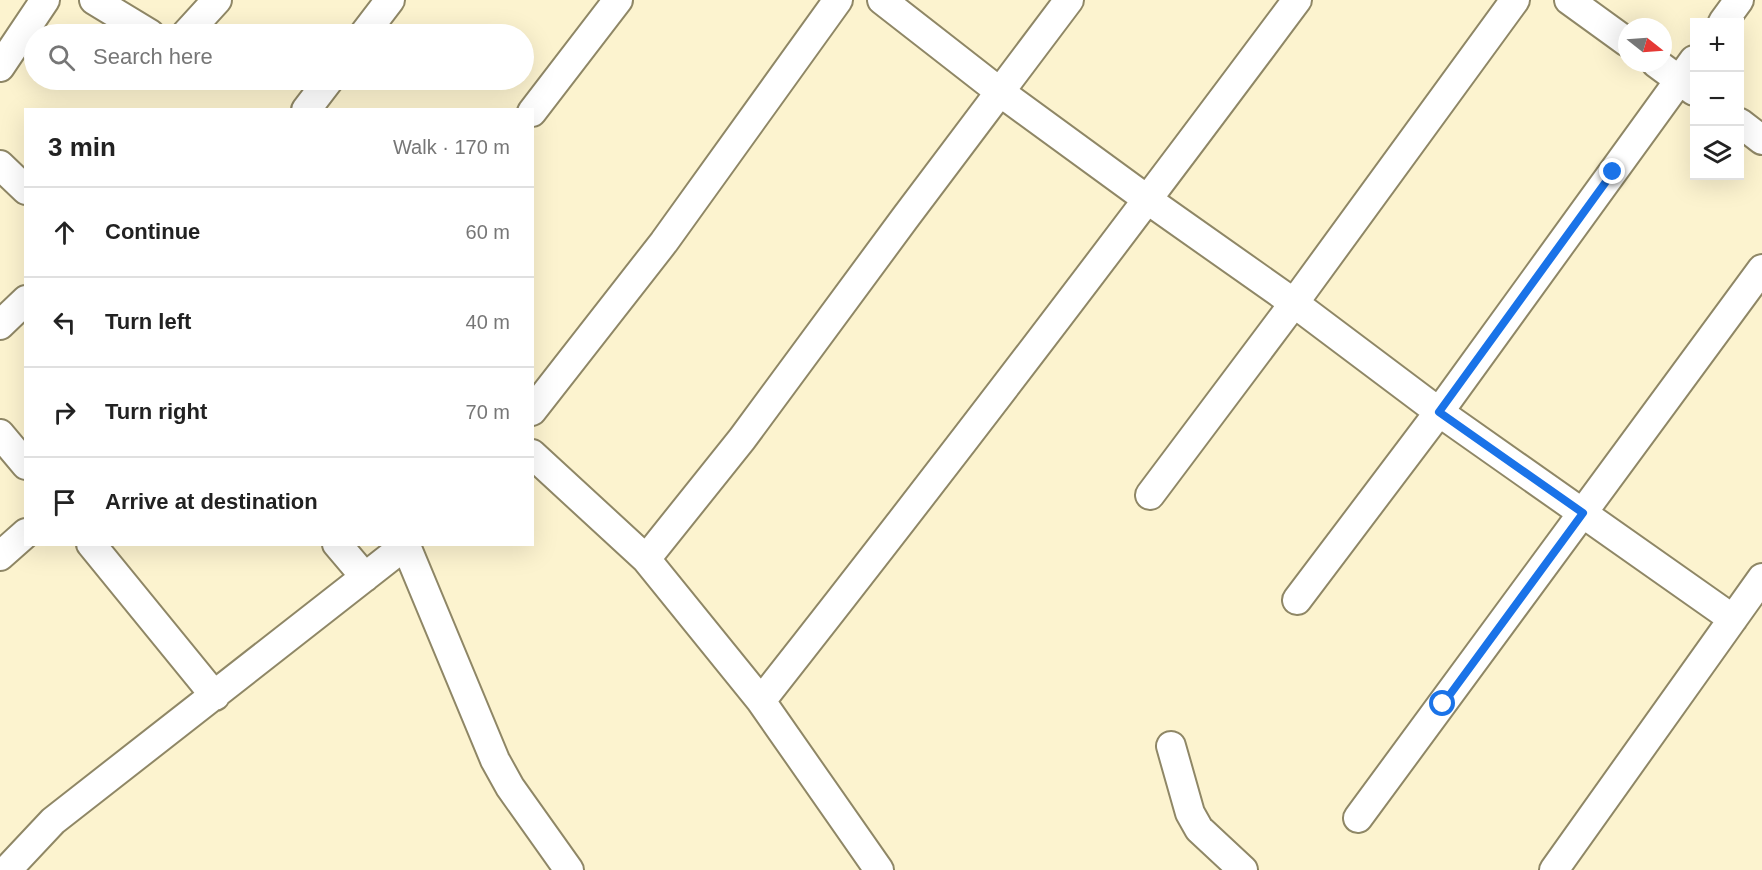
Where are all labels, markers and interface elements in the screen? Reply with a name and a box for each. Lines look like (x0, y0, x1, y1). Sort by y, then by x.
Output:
north arrow (1618, 18, 1672, 72)
map controls (1690, 18, 1744, 180)
button: + (1690, 18, 1744, 72)
search box (24, 24, 534, 90)
icon: search (45, 41, 78, 74)
text: Search here (93, 44, 213, 69)
button: − (1690, 72, 1744, 126)
button: layers (1690, 126, 1744, 180)
text: 3 min (48, 132, 116, 162)
text: Walk · 170 m (393, 136, 510, 158)
route end (1599, 158, 1625, 184)
icon: ahead (48, 216, 81, 249)
text: Continue (105, 219, 200, 244)
text: 60 m (466, 221, 510, 243)
icon: left (48, 306, 81, 339)
text: Turn left (105, 309, 191, 334)
text: 40 m (466, 311, 510, 333)
icon: right (48, 396, 81, 429)
text: Turn right (105, 399, 207, 424)
text: 70 m (466, 401, 510, 423)
icon: arrive (48, 486, 81, 519)
text: Arrive at destination (105, 489, 318, 514)
route start (1429, 690, 1455, 716)

